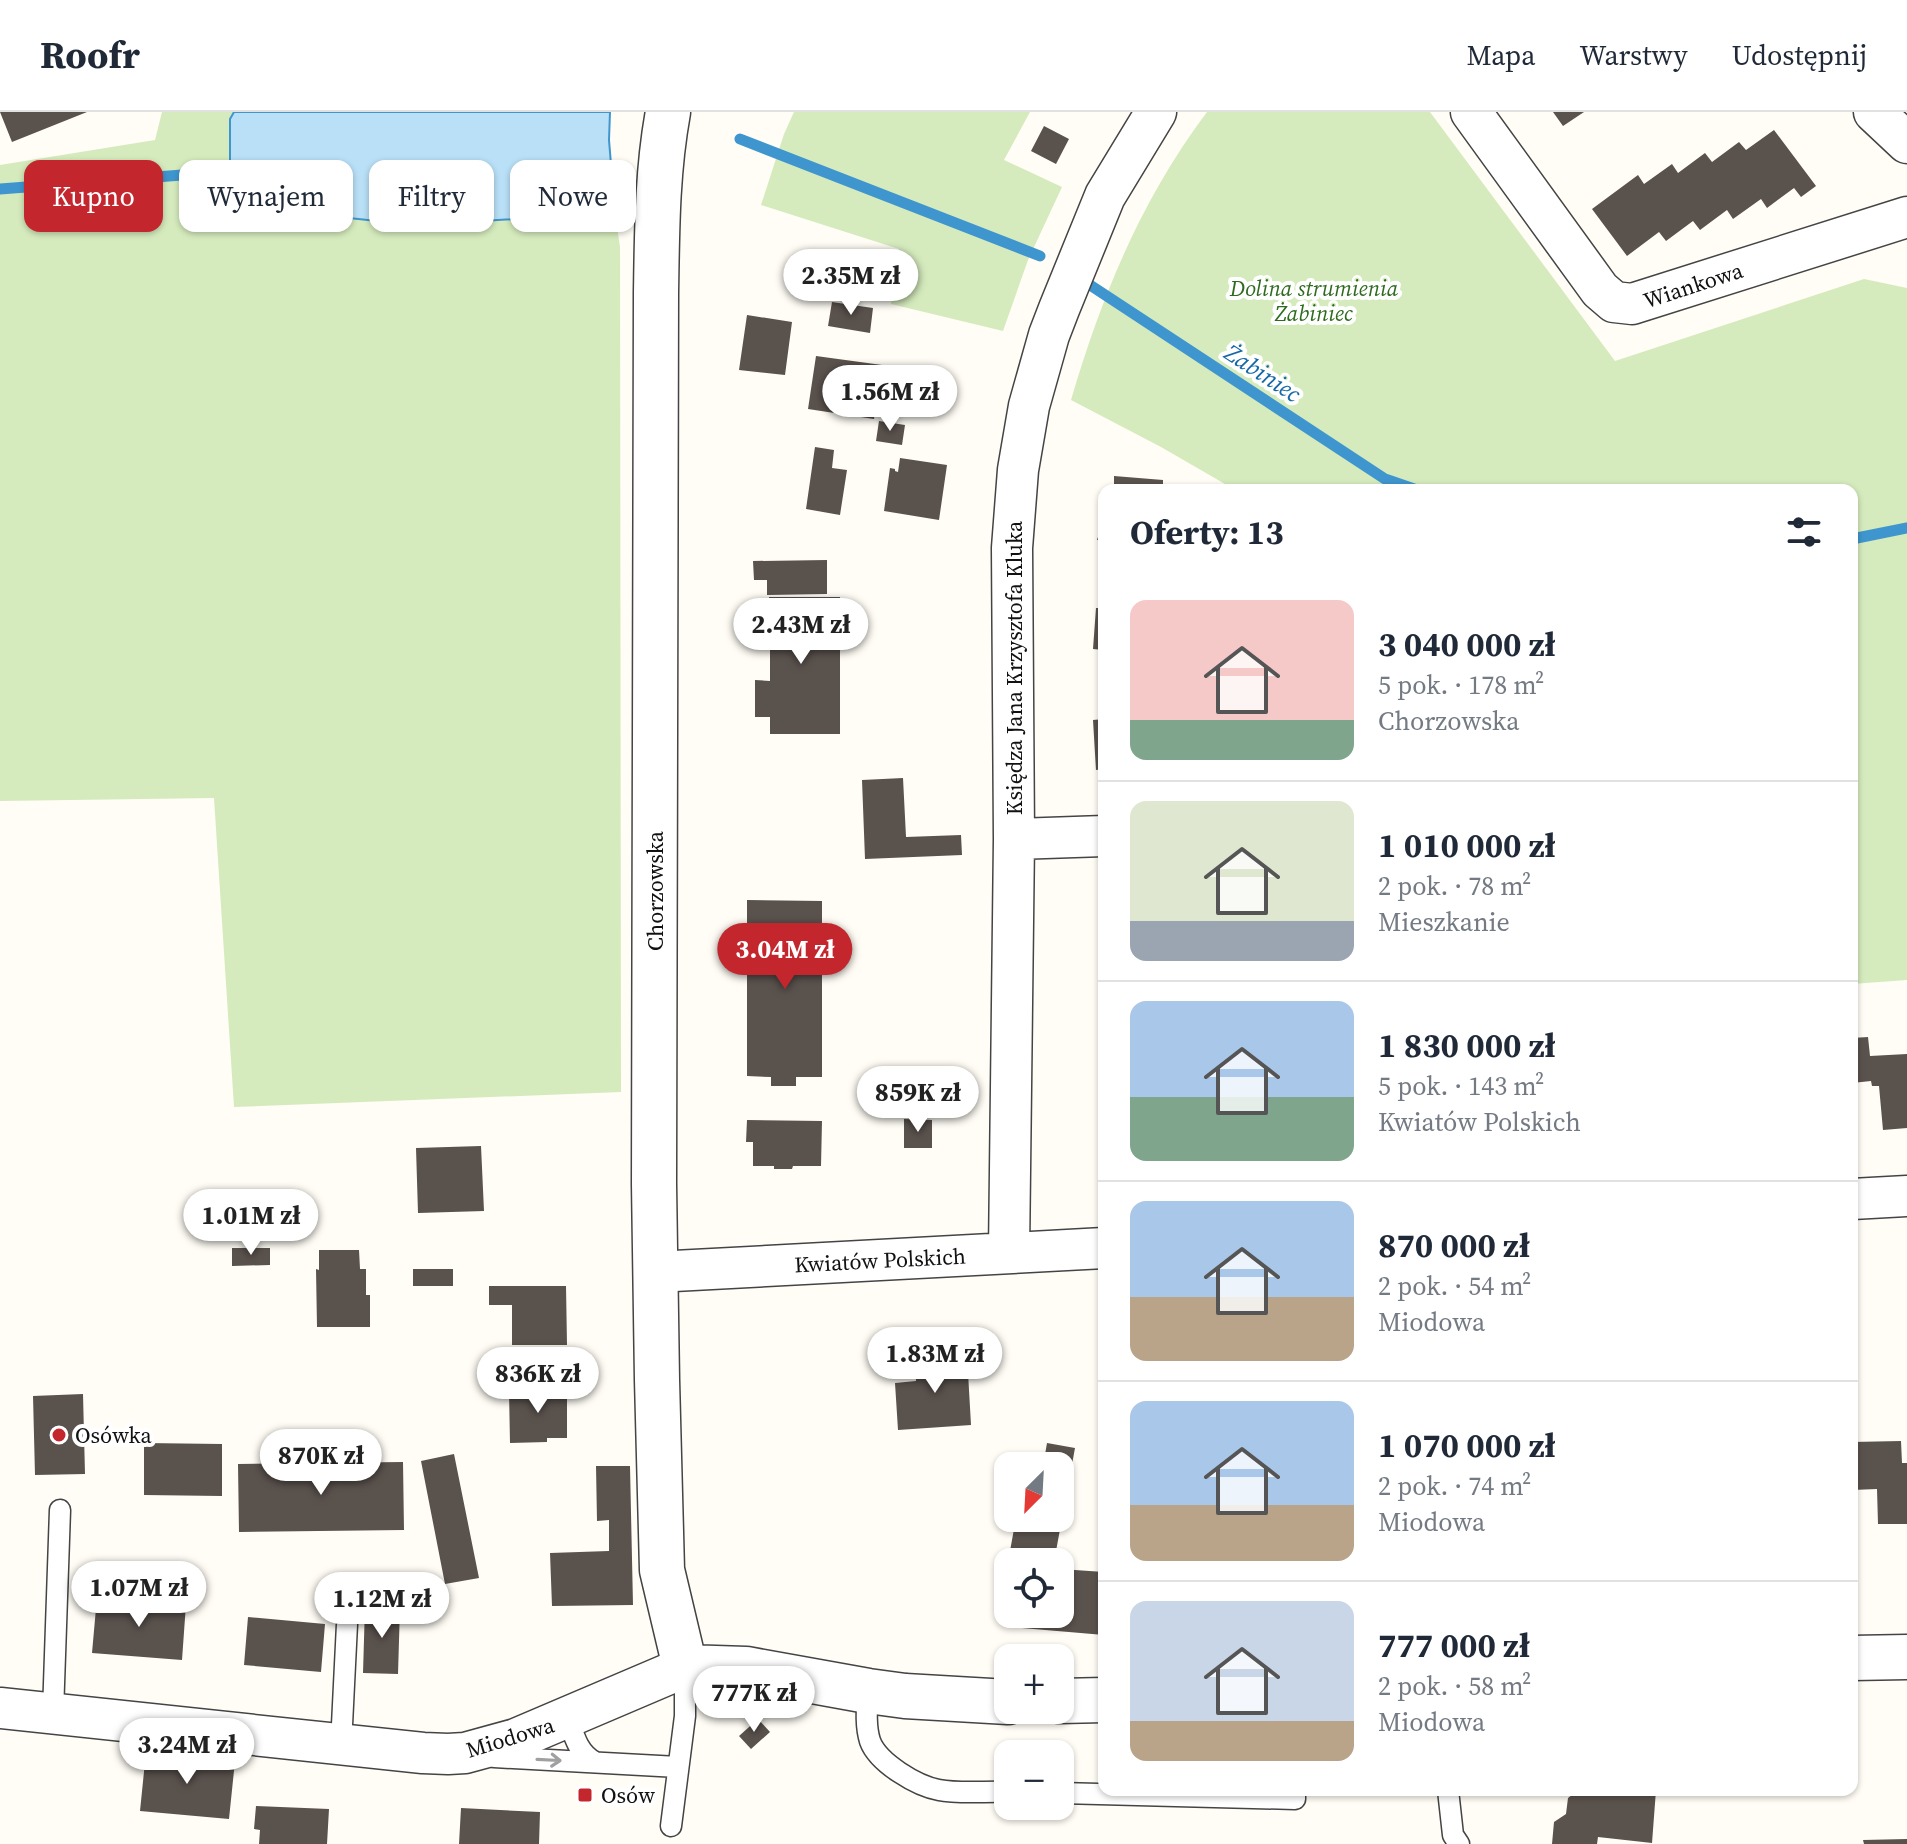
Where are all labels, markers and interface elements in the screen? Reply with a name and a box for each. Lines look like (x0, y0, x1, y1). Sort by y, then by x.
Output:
text: Roofr (40, 29, 140, 81)
text: Mapa (1466, 36, 1535, 74)
text: Warstwy (1579, 36, 1688, 74)
text: Udostępnij (1732, 36, 1867, 74)
chip: Kupno (24, 160, 163, 232)
chip: Wynajem (179, 160, 353, 232)
chip: Filtry (369, 160, 494, 232)
chip: Nowe (510, 160, 636, 232)
pin: 2.35M zł (768, 249, 934, 317)
street label: Wiankowa (1639, 255, 1747, 315)
text: 2.35M zł (801, 257, 901, 293)
park label: Dolina strumienia Żabiniec (1229, 273, 1399, 328)
water label: Żabiniec (1218, 335, 1308, 410)
pin: 1.56M zł (807, 365, 973, 433)
text: 1.56M zł (840, 373, 940, 409)
text: Oferty: 13 (1130, 509, 1284, 555)
icon: filters (1782, 510, 1826, 554)
street label: Księdza Jana Krzysztofa Kluka (999, 520, 1029, 815)
pin: 2.43M zł (718, 598, 884, 666)
text: 2.43M zł (751, 606, 851, 642)
text: 3 040 000 zł (1378, 621, 1556, 667)
icon: home (1194, 632, 1290, 728)
text: 5 pok. · 178 m² (1378, 667, 1544, 703)
text: Chorzowska (1378, 703, 1520, 739)
text: 1 010 000 zł (1378, 822, 1556, 868)
street label: Chorzowska (640, 830, 670, 951)
icon: home (1194, 833, 1290, 929)
text: 2 pok. · 78 m² (1378, 868, 1531, 904)
text: Mieszkanie (1378, 904, 1510, 940)
pin: 3.04M zł (702, 923, 868, 991)
text: 3.04M zł (735, 931, 835, 967)
text: 1 830 000 zł (1378, 1022, 1556, 1068)
icon: home (1194, 1033, 1290, 1129)
pin: 859K zł (844, 1066, 992, 1134)
text: 5 pok. · 143 m² (1378, 1068, 1544, 1104)
text: 859K zł (875, 1074, 961, 1110)
text: Kwiatów Polskich (1378, 1104, 1581, 1140)
pin: 1.01M zł (168, 1189, 334, 1257)
text: 1.01M zł (201, 1197, 301, 1233)
text: 870 000 zł (1378, 1222, 1530, 1268)
icon: home (1194, 1233, 1290, 1329)
street label: Kwiatów Polskich (794, 1241, 966, 1279)
text: 2 pok. · 54 m² (1378, 1268, 1531, 1304)
text: Miodowa (1378, 1304, 1485, 1340)
pin: 1.83M zł (852, 1327, 1018, 1395)
text: 1.83M zł (885, 1335, 985, 1371)
pin: 836K zł (464, 1347, 612, 1415)
text: 836K zł (495, 1355, 581, 1391)
place label: Osówka (75, 1420, 153, 1450)
text: 1 070 000 zł (1378, 1422, 1556, 1468)
marker: Osówka (50, 1426, 68, 1444)
pin: 870K zł (247, 1429, 395, 1497)
icon: home (1194, 1433, 1290, 1529)
text: 870K zł (278, 1437, 364, 1473)
north arrow (994, 1452, 1074, 1532)
map controls (994, 1452, 1074, 1820)
text: 2 pok. · 74 m² (1378, 1468, 1531, 1504)
text: Miodowa (1378, 1504, 1485, 1540)
button: locate (994, 1548, 1074, 1628)
pin: 1.07M zł (56, 1561, 222, 1629)
text: 1.07M zł (89, 1569, 189, 1605)
pin: 1.12M zł (299, 1572, 465, 1640)
text: 1.12M zł (332, 1580, 432, 1616)
text: 777 000 zł (1378, 1622, 1530, 1668)
icon: home (1194, 1633, 1290, 1729)
button: + (994, 1644, 1074, 1724)
pin: 777K zł (680, 1666, 828, 1734)
text: 2 pok. · 58 m² (1378, 1668, 1531, 1704)
text: 777K zł (711, 1674, 797, 1710)
text: Miodowa (1378, 1704, 1485, 1740)
street label: Miodowa (462, 1709, 559, 1765)
pin: 3.24M zł (104, 1718, 270, 1786)
text: 3.24M zł (137, 1726, 237, 1762)
button: − (994, 1740, 1074, 1820)
one-way arrow (535, 1753, 562, 1768)
place label: Osów (601, 1780, 655, 1810)
marker: Osów (576, 1786, 594, 1804)

